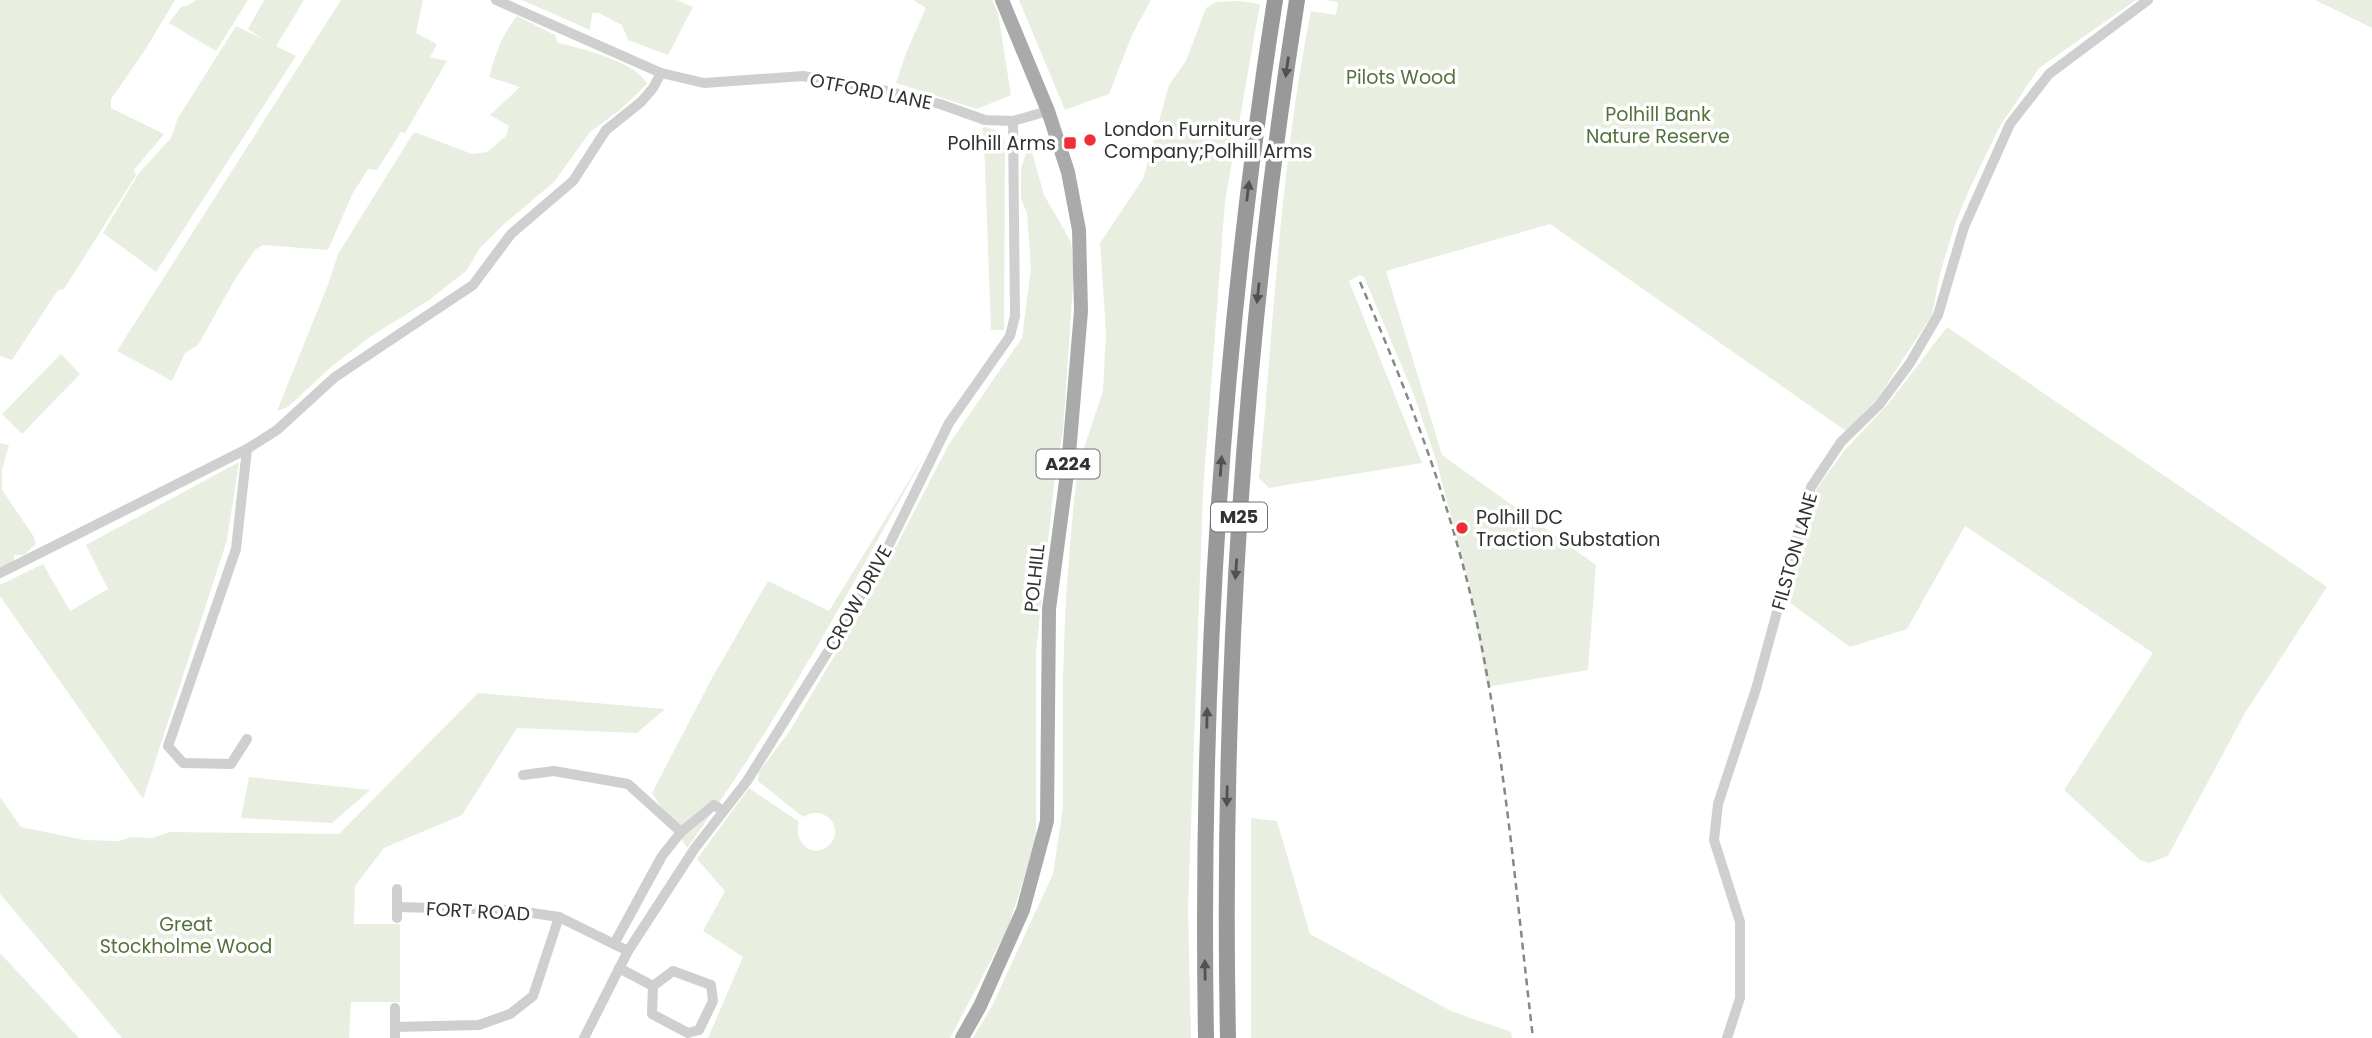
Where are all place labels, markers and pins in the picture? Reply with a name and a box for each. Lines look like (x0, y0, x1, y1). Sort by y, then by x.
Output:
place label: London Furniture Company;Polhill Arms (1104, 116, 1312, 165)
place label: Polhill Arms (948, 130, 1056, 157)
marker: London Furniture Company;Polhill Arms (1082, 132, 1098, 148)
marker: Polhill Arms (1062, 135, 1078, 151)
place label: Polhill DC Traction Substation (1476, 504, 1660, 553)
marker: Polhill DC Traction Substation (1454, 520, 1470, 536)

